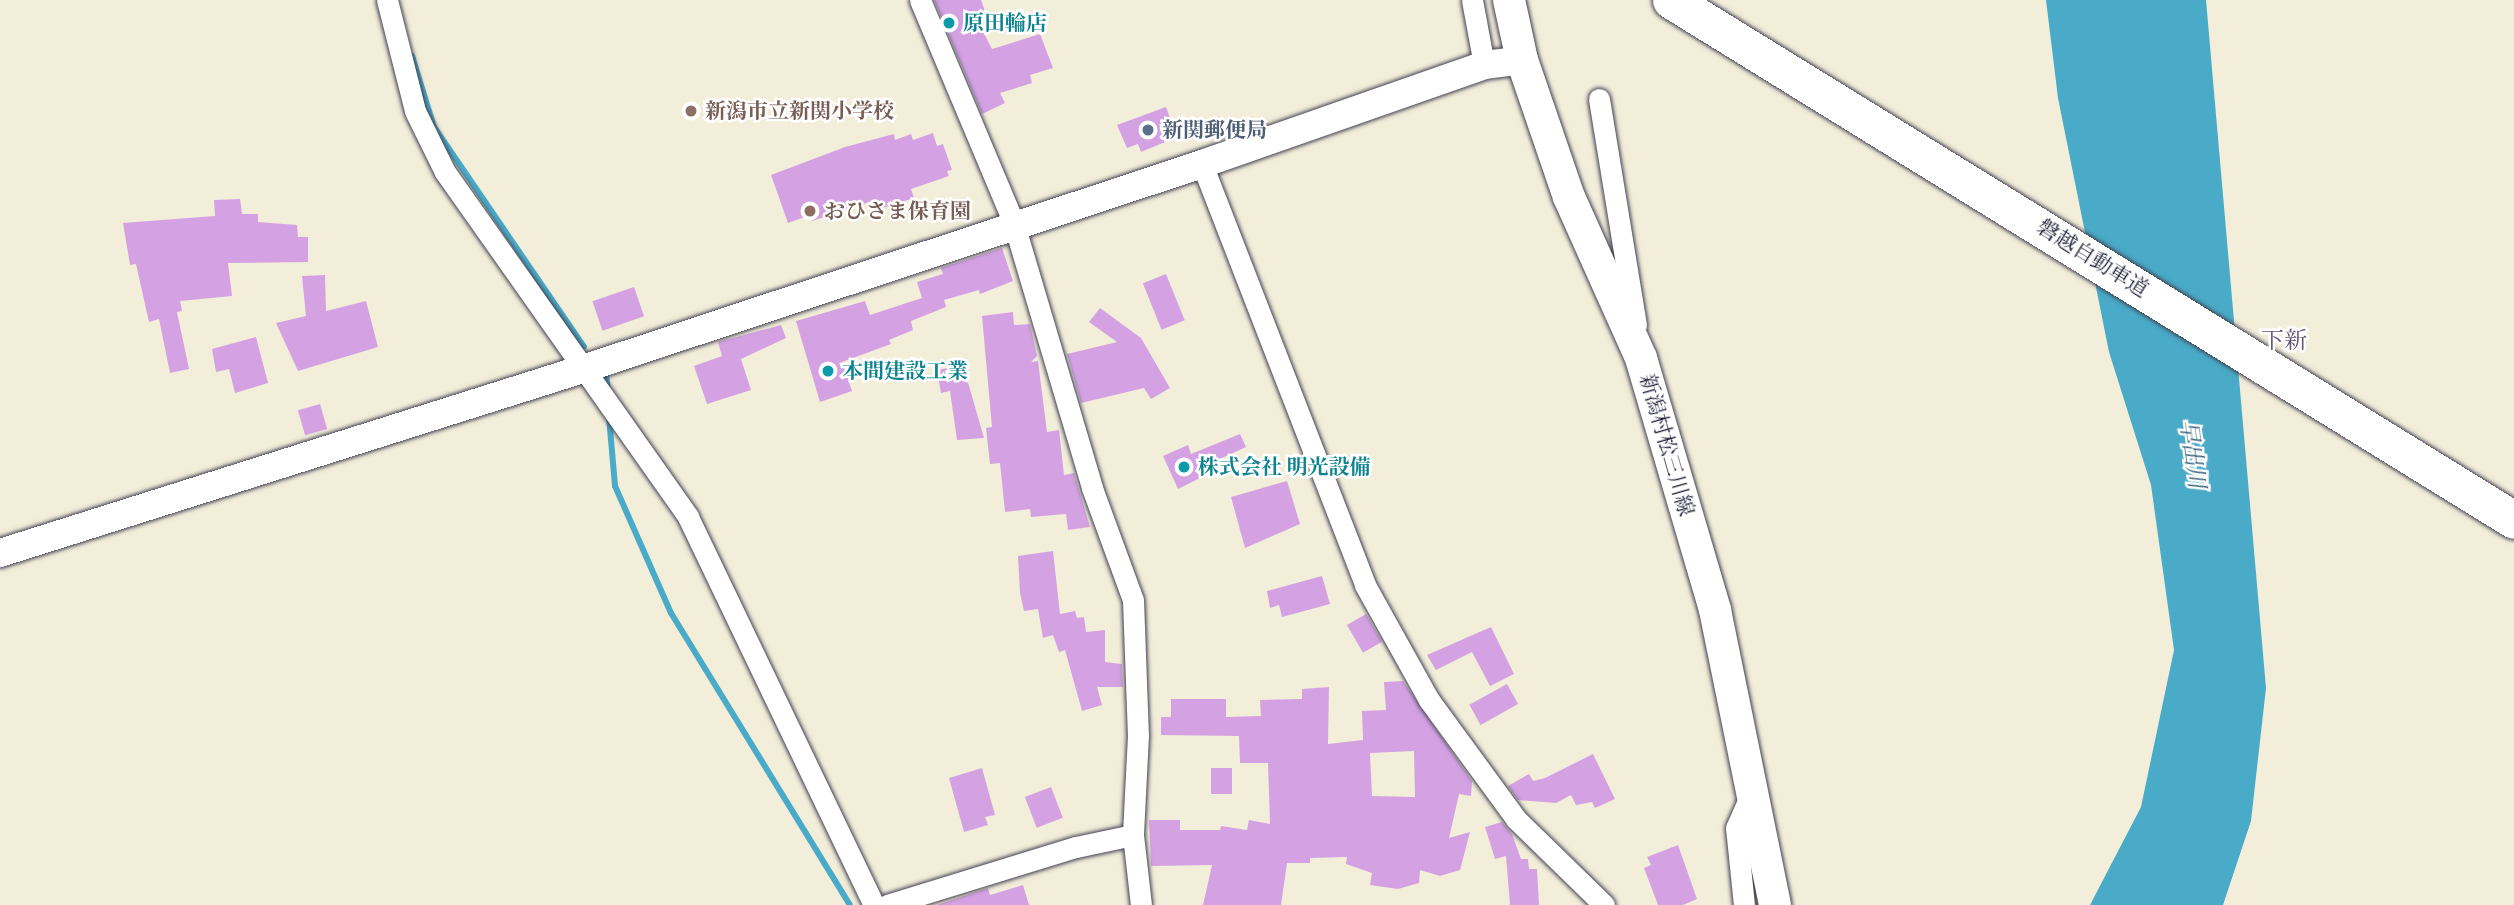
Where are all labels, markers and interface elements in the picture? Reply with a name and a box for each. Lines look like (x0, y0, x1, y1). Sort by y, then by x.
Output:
place label: 原田輪店 (963, 10, 1047, 36)
marker: 原田輪店 (941, 15, 957, 31)
place label: 新潟市立新関小学校 (705, 98, 894, 124)
marker: 新潟市立新関小学校 (683, 103, 699, 119)
place label: 新関郵便局 (1162, 117, 1267, 143)
marker: 新関郵便局 (1140, 122, 1156, 138)
place label: おひさま保育園 (824, 198, 971, 224)
marker: おひさま保育園 (802, 203, 818, 219)
street label: 磐越自動車道 (2033, 214, 2153, 302)
district label: 下新 (2261, 327, 2307, 355)
place label: 本間建設工業 (842, 358, 968, 384)
marker: 本間建設工業 (820, 363, 836, 379)
street label: 新潟村松三川線 (1635, 371, 1699, 519)
water label: 早出川 (2174, 418, 2210, 490)
place label: 株式会社 明光設備 (1198, 454, 1371, 480)
marker: 株式会社 明光設備 (1176, 459, 1192, 475)

